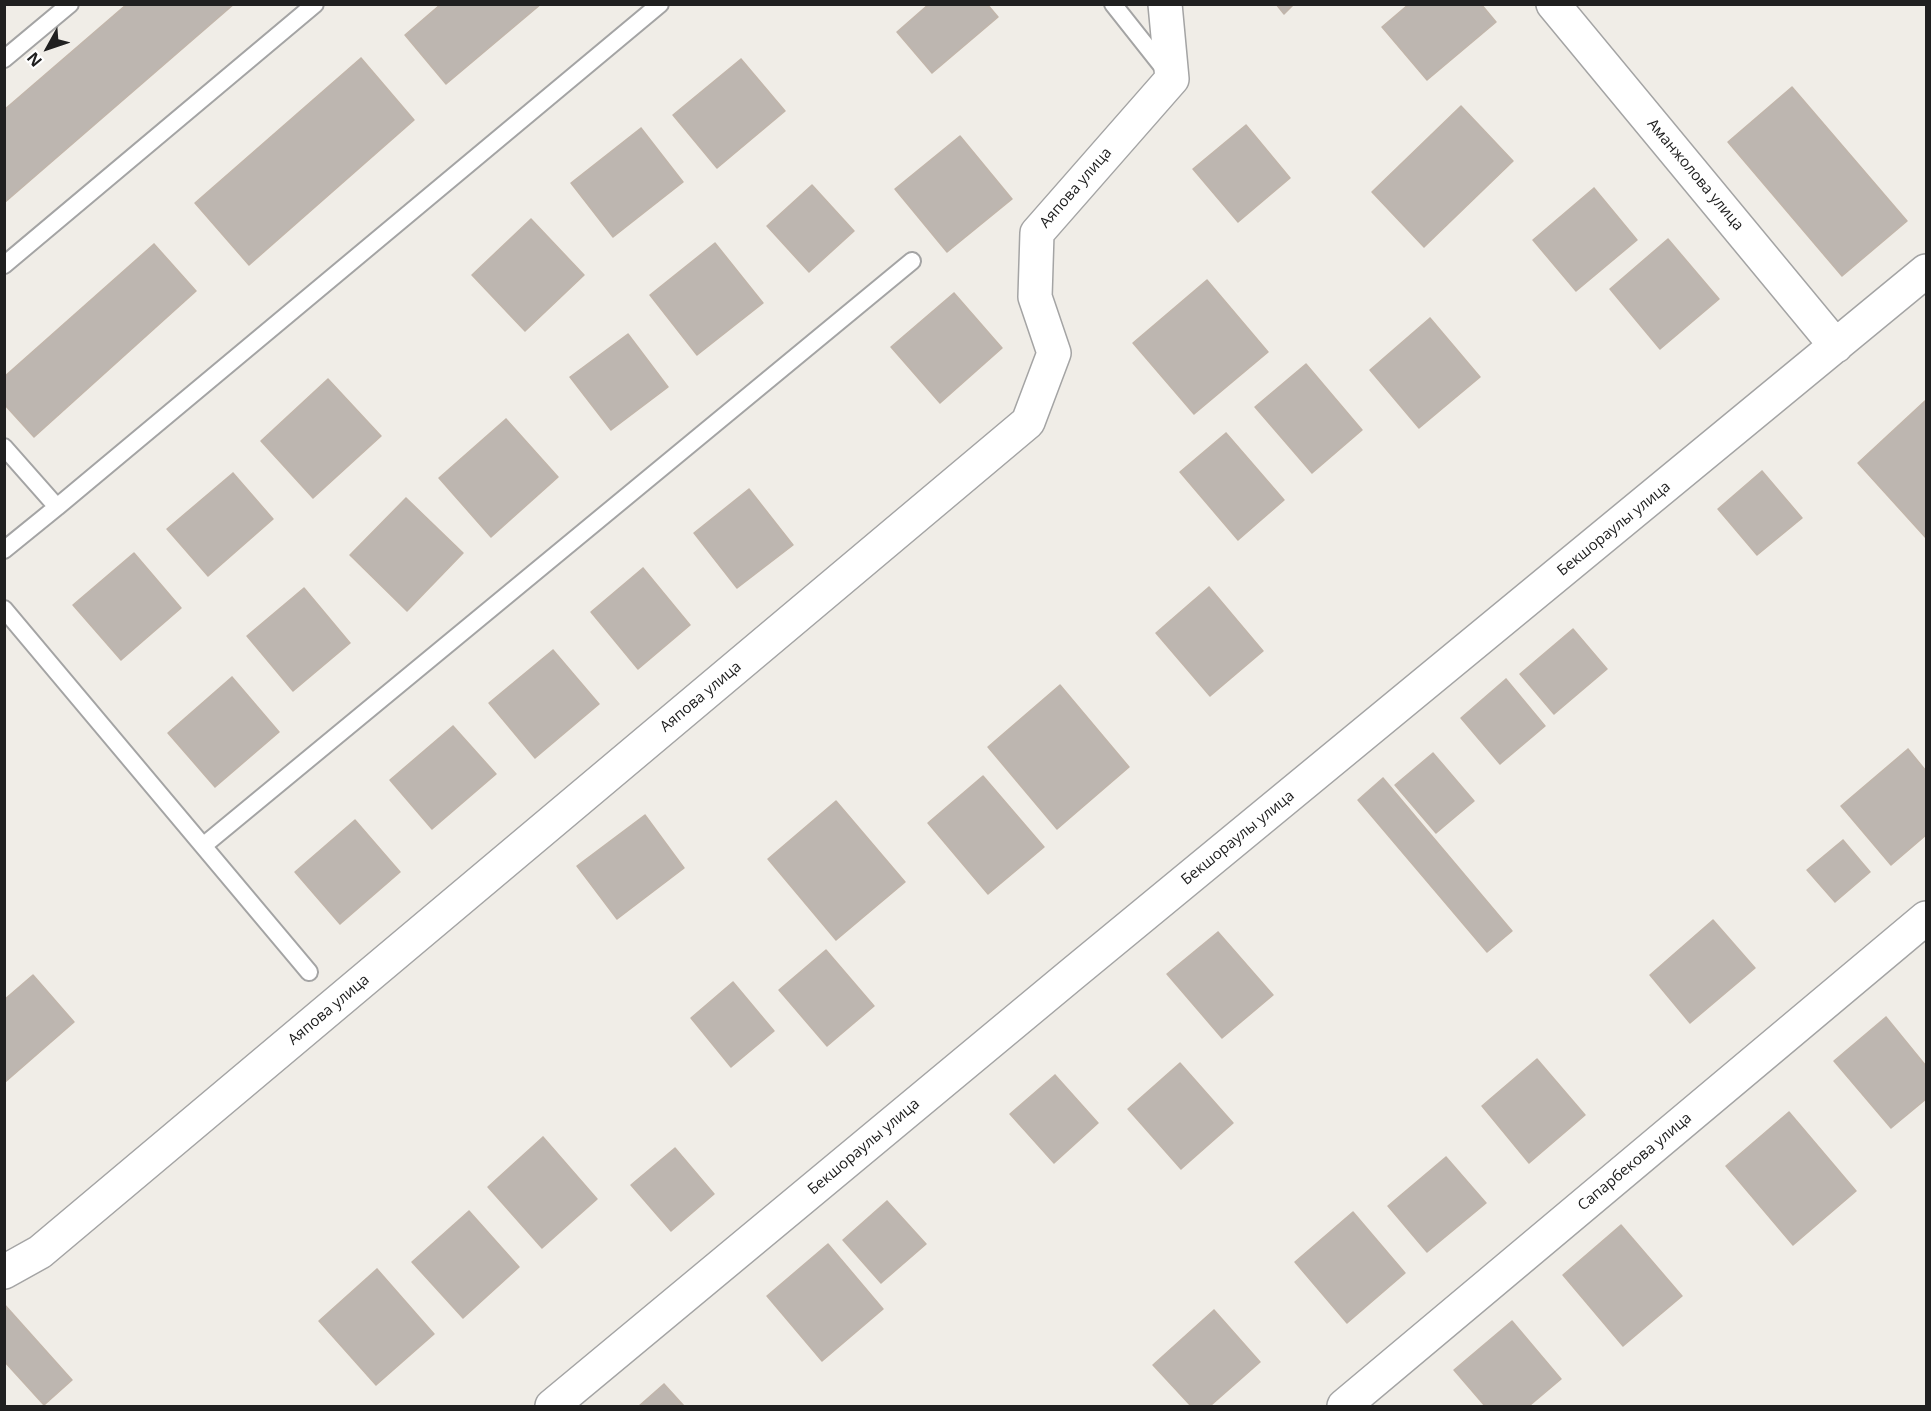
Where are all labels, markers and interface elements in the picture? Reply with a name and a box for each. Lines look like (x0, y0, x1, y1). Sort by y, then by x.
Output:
north arrow (18, 18, 78, 78)
text: N (22, 48, 47, 72)
street label: Аманжолова улица (1643, 116, 1747, 234)
street label: Аяпова улица (1036, 144, 1116, 232)
street label: Бекшораулы улица (1554, 478, 1674, 580)
street label: Аяпова улица (657, 658, 745, 736)
street label: Бекшораулы улица (1178, 787, 1298, 889)
street label: Аяпова улица (285, 971, 373, 1049)
street label: Бекшораулы улица (805, 1095, 923, 1199)
street label: Сапарбекова улица (1574, 1109, 1696, 1215)

